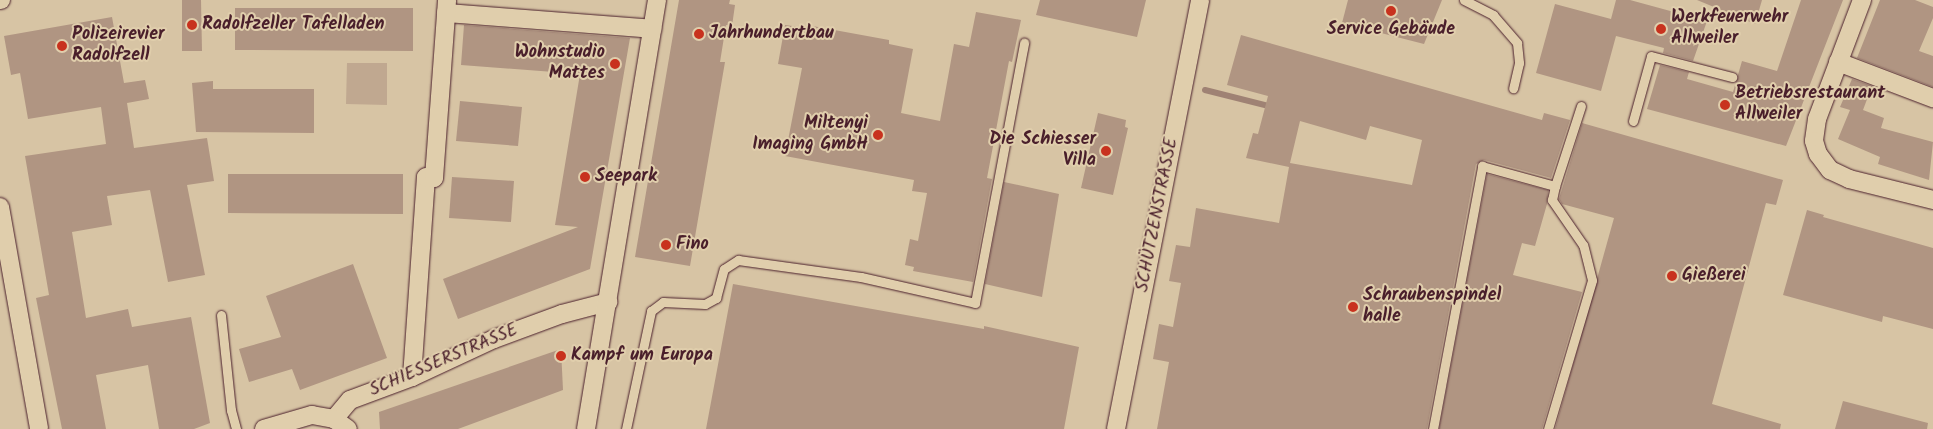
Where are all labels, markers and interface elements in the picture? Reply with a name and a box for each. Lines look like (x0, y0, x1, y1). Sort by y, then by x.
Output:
marker: Service Gebäude (1385, 5, 1397, 17)
place label: Werkfeuerwehr Allweiler (1671, 8, 1788, 50)
place label: Radolfzeller Tafelladen (202, 14, 385, 36)
marker: Radolfzeller Tafelladen (186, 19, 198, 31)
place label: Service Gebäude (1327, 19, 1455, 41)
place label: Jahrhundertbau (709, 23, 834, 45)
marker: Werkfeuerwehr Allweiler (1655, 23, 1667, 35)
place label: Polizeirevier Radolfzell (72, 25, 165, 68)
marker: Jahrhundertbau (693, 28, 705, 40)
marker: Polizeirevier Radolfzell (56, 40, 68, 52)
place label: Wohnstudio Mattes (515, 43, 605, 86)
marker: Wohnstudio Mattes (609, 58, 621, 70)
place label: Betriebsrestaurant Allweiler (1735, 84, 1885, 126)
marker: Betriebsrestaurant Allweiler (1719, 99, 1731, 111)
place label: Miltenyi Imaging GmbH (752, 114, 868, 156)
marker: Miltenyi Imaging GmbH (872, 129, 884, 141)
place label: Die Schiesser Villa (989, 130, 1096, 172)
street label: SCHÜTZENSTRASSE (1132, 136, 1184, 294)
marker: Die Schiesser Villa (1100, 145, 1112, 157)
place label: Seepark (595, 166, 657, 188)
marker: Seepark (579, 171, 591, 183)
place label: Fino (676, 234, 709, 256)
marker: Fino (660, 239, 672, 251)
place label: Gießerei (1682, 265, 1746, 287)
marker: Gießerei (1666, 270, 1678, 282)
place label: Schraubenspindel halle (1363, 286, 1501, 328)
marker: Schraubenspindel halle (1347, 301, 1359, 313)
street label: SCHIESSERSTRASSE (367, 320, 521, 402)
place label: Kampf um Europa (571, 345, 713, 367)
marker: Kampf um Europa (555, 350, 567, 362)

